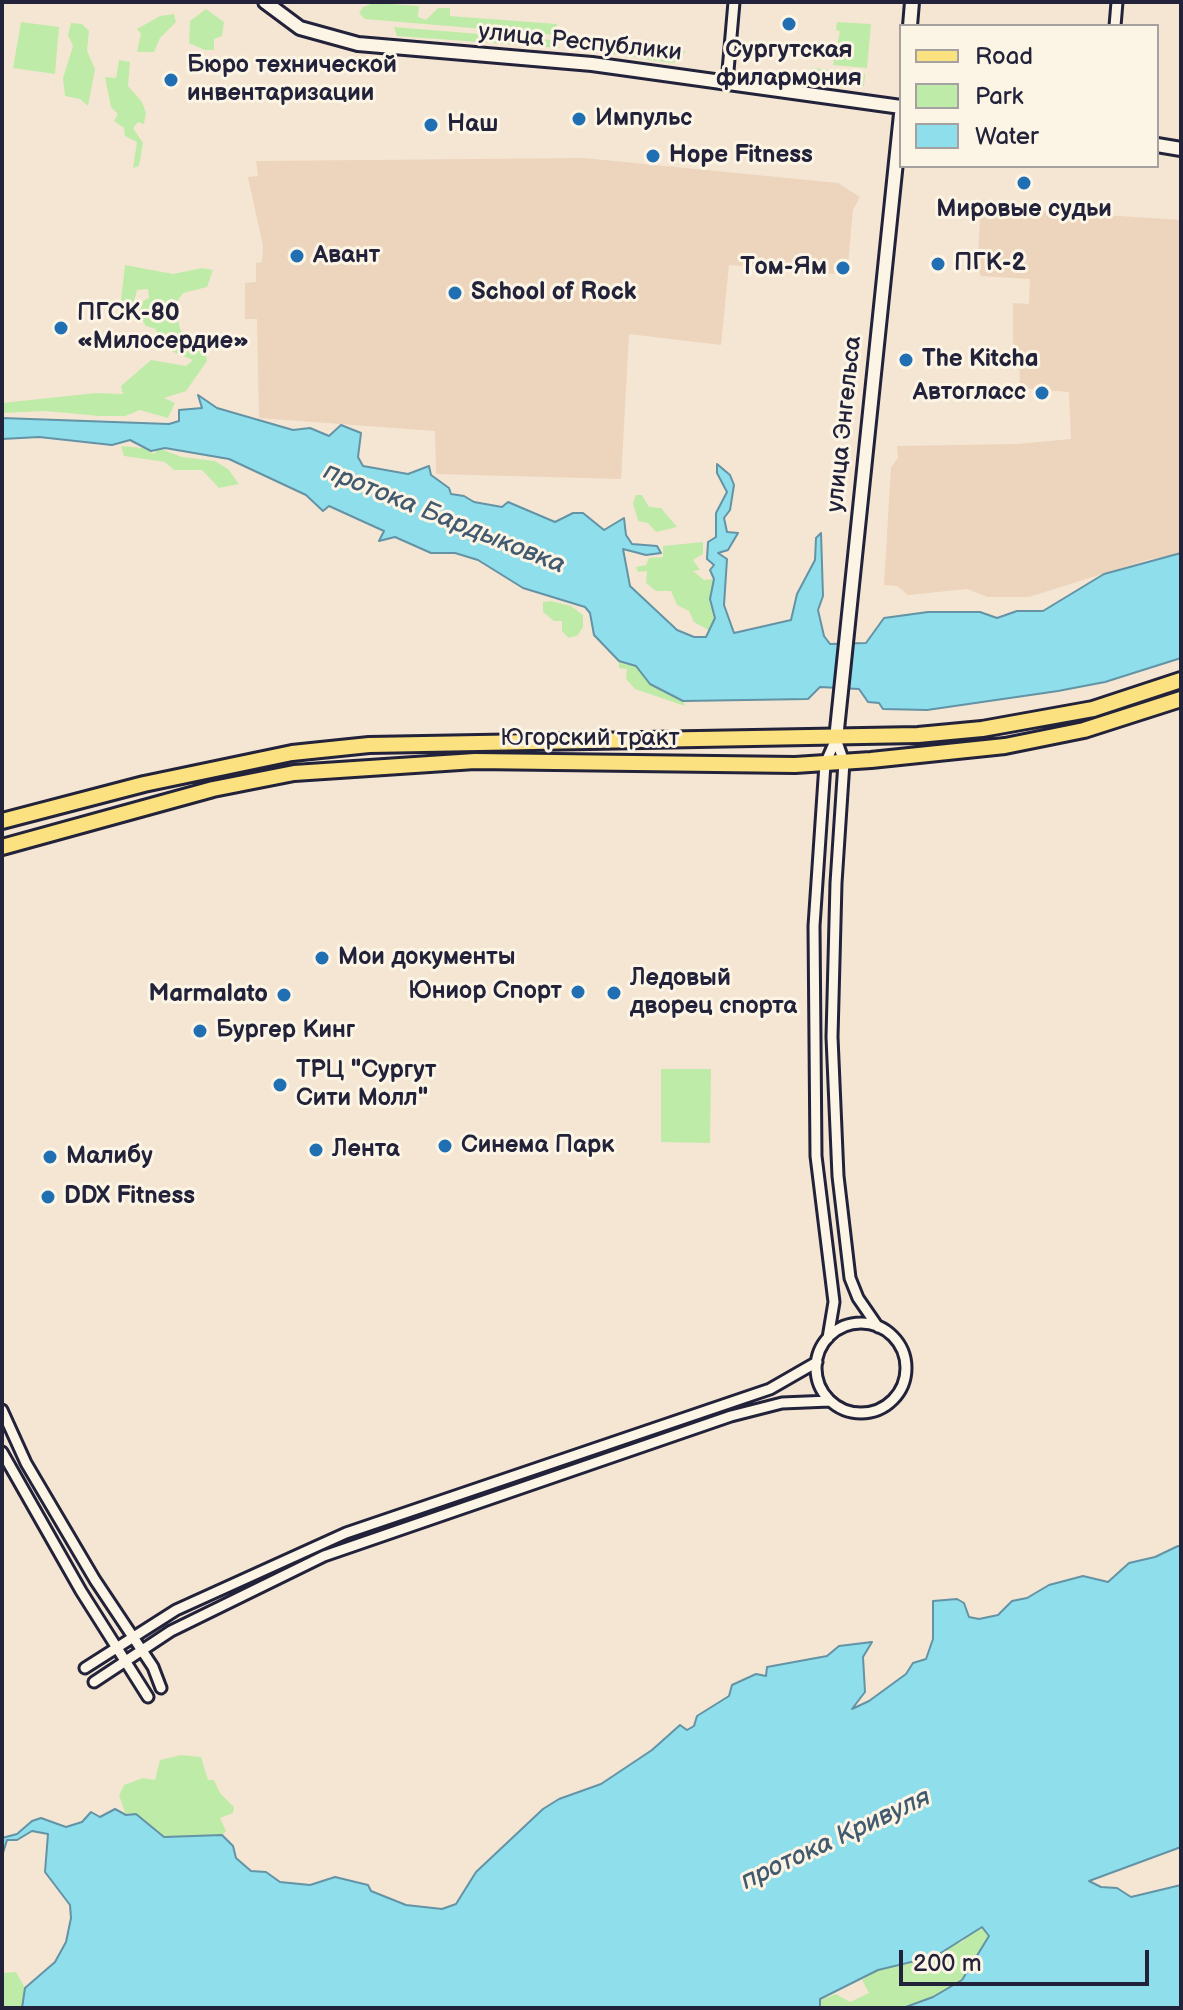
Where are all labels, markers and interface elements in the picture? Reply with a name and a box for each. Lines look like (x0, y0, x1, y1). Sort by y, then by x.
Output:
marker: Сургутская филармония (780, 15, 798, 33)
street label: улица Республики (477, 18, 683, 68)
legend (899, 24, 1159, 168)
place label: Сургутская филармония (716, 37, 862, 93)
text: Road (975, 42, 1033, 71)
place label: Бюро технической инвентаризации (187, 52, 397, 108)
marker: Бюро технической инвентаризации (162, 71, 180, 89)
text: Park (975, 82, 1023, 111)
place label: Импульс (595, 105, 692, 133)
marker: Импульс (570, 110, 588, 128)
place label: Наш (447, 111, 498, 139)
marker: Наш (422, 116, 440, 134)
text: Water (975, 122, 1039, 151)
place label: Hope Fitness (669, 142, 813, 170)
marker: Hope Fitness (644, 147, 662, 165)
marker: Мировые судьи (1015, 174, 1033, 192)
place label: Мировые судьи (936, 196, 1112, 224)
place label: Авант (313, 242, 380, 270)
marker: Авант (288, 247, 306, 265)
place label: ПГК-2 (954, 250, 1026, 278)
place label: Том-Ям (740, 254, 827, 282)
marker: ПГК-2 (929, 255, 947, 273)
marker: Том-Ям (834, 259, 852, 277)
place label: School of Rock (471, 279, 636, 307)
marker: School of Rock (446, 284, 464, 302)
place label: ПГСК-80 «Милосердие» (77, 300, 249, 356)
marker: ПГСК-80 «Милосердие» (52, 319, 70, 337)
street label: улица Энгельса (821, 334, 869, 514)
place label: The Kitcha (922, 346, 1038, 374)
marker: The Kitcha (897, 351, 915, 369)
place label: Автогласс (913, 379, 1026, 407)
marker: Автогласс (1033, 384, 1051, 402)
water label: протока Бардыковка (319, 456, 569, 582)
street label: Югорский тракт (500, 725, 680, 753)
place label: Мои документы (338, 944, 515, 972)
marker: Мои документы (313, 949, 331, 967)
place label: Ледовый дворец спорта (630, 965, 797, 1021)
place label: Юниор Спорт (408, 978, 562, 1006)
place label: Marmalato (149, 981, 268, 1009)
marker: Юниор Спорт (569, 983, 587, 1001)
marker: Ледовый дворец спорта (605, 984, 623, 1002)
marker: Marmalato (275, 986, 293, 1004)
place label: Бургер Кинг (216, 1017, 355, 1045)
marker: Бургер Кинг (191, 1022, 209, 1040)
place label: ТРЦ "Сургут Сити Молл" (296, 1057, 436, 1113)
marker: ТРЦ "Сургут Сити Молл" (271, 1076, 289, 1094)
place label: Синема Парк (461, 1132, 614, 1160)
place label: Лента (332, 1136, 400, 1164)
marker: Синема Парк (436, 1137, 454, 1155)
marker: Лента (307, 1141, 325, 1159)
place label: Малибу (66, 1143, 153, 1171)
marker: Малибу (41, 1148, 59, 1166)
place label: DDX Fitness (64, 1183, 195, 1211)
marker: DDX Fitness (39, 1188, 57, 1206)
water label: протока Кривуля (736, 1782, 936, 1898)
scale bar (903, 1934, 1153, 1984)
text: 200 m (913, 1949, 982, 1978)

